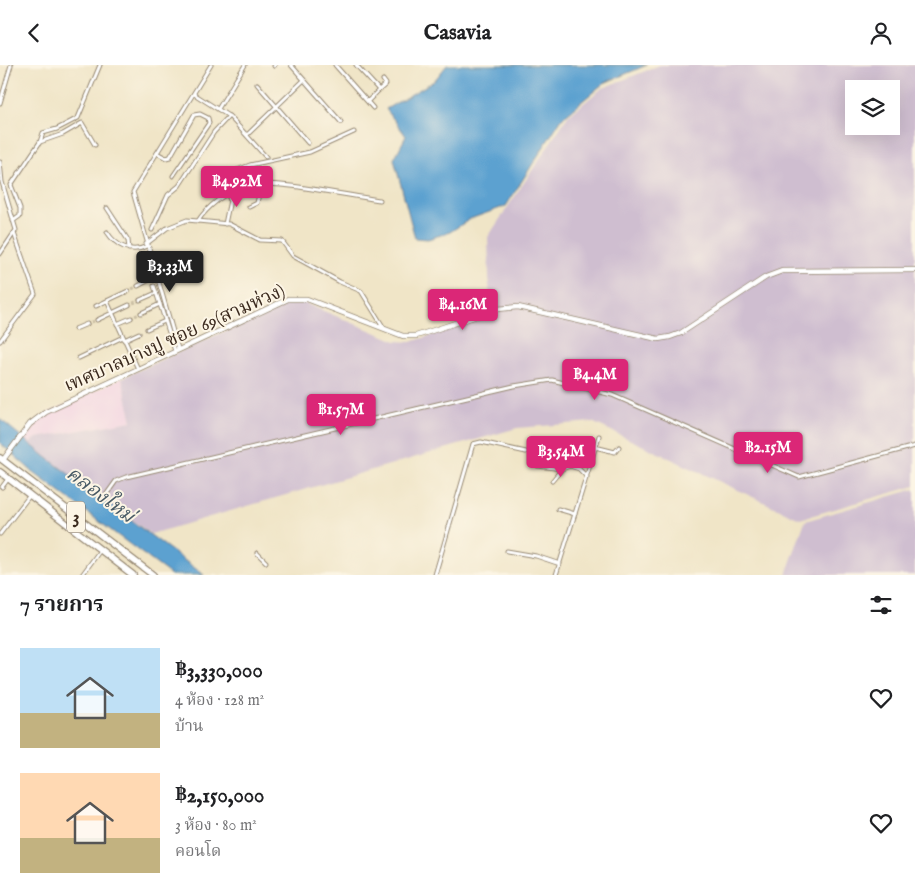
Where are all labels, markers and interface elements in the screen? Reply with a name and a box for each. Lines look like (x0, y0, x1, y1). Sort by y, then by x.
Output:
icon: back (20, 19, 48, 47)
text: Casavia (424, 19, 491, 47)
icon: person (867, 19, 895, 47)
map controls (845, 80, 900, 135)
button: layers (845, 80, 900, 135)
pin: ฿4.92M (196, 165, 278, 208)
text: ฿4.92M (212, 172, 262, 192)
pin: ฿3.33M (129, 251, 211, 293)
text: ฿3.33M (147, 257, 193, 277)
street label: เทศบาลบางปู ซอย 69(สามห่วง) (61, 279, 289, 399)
pin: ฿4.16M (422, 289, 504, 331)
text: ฿4.16M (439, 295, 487, 315)
pin: ฿4.4M (560, 359, 630, 401)
text: ฿4.4M (573, 365, 617, 385)
pin: ฿1.57M (300, 393, 382, 436)
text: ฿1.57M (318, 400, 364, 420)
pin: ฿2.15M (727, 431, 809, 474)
pin: ฿3.54M (520, 435, 602, 478)
text: ฿2.15M (745, 438, 791, 458)
text: ฿3.54M (538, 442, 584, 462)
water label: คลองใหม่ (61, 459, 143, 531)
road number: 3 (67, 502, 85, 533)
icon: filters (867, 591, 895, 619)
text: 7 รายการ (20, 592, 104, 619)
text: ฿3,330,000 (175, 658, 263, 685)
icon: home (60, 668, 120, 728)
icon: heart (867, 684, 895, 712)
text: 4 ห้อง · 128 m² (175, 691, 264, 711)
text: บ้าน (175, 717, 203, 737)
text: ฿2,150,000 (175, 783, 264, 810)
icon: home (60, 793, 120, 853)
icon: heart (867, 809, 895, 837)
text: 3 ห้อง · 80 m² (175, 816, 257, 836)
text: คอนโด (175, 842, 221, 862)

